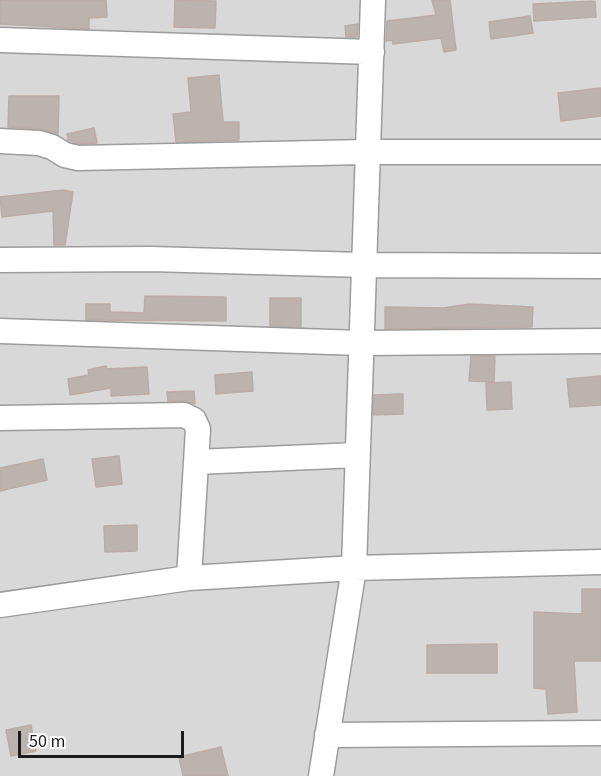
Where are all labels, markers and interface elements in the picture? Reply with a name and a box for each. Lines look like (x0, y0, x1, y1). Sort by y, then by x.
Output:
scale bar (21, 719, 188, 757)
text: 50 m (29, 729, 65, 754)

